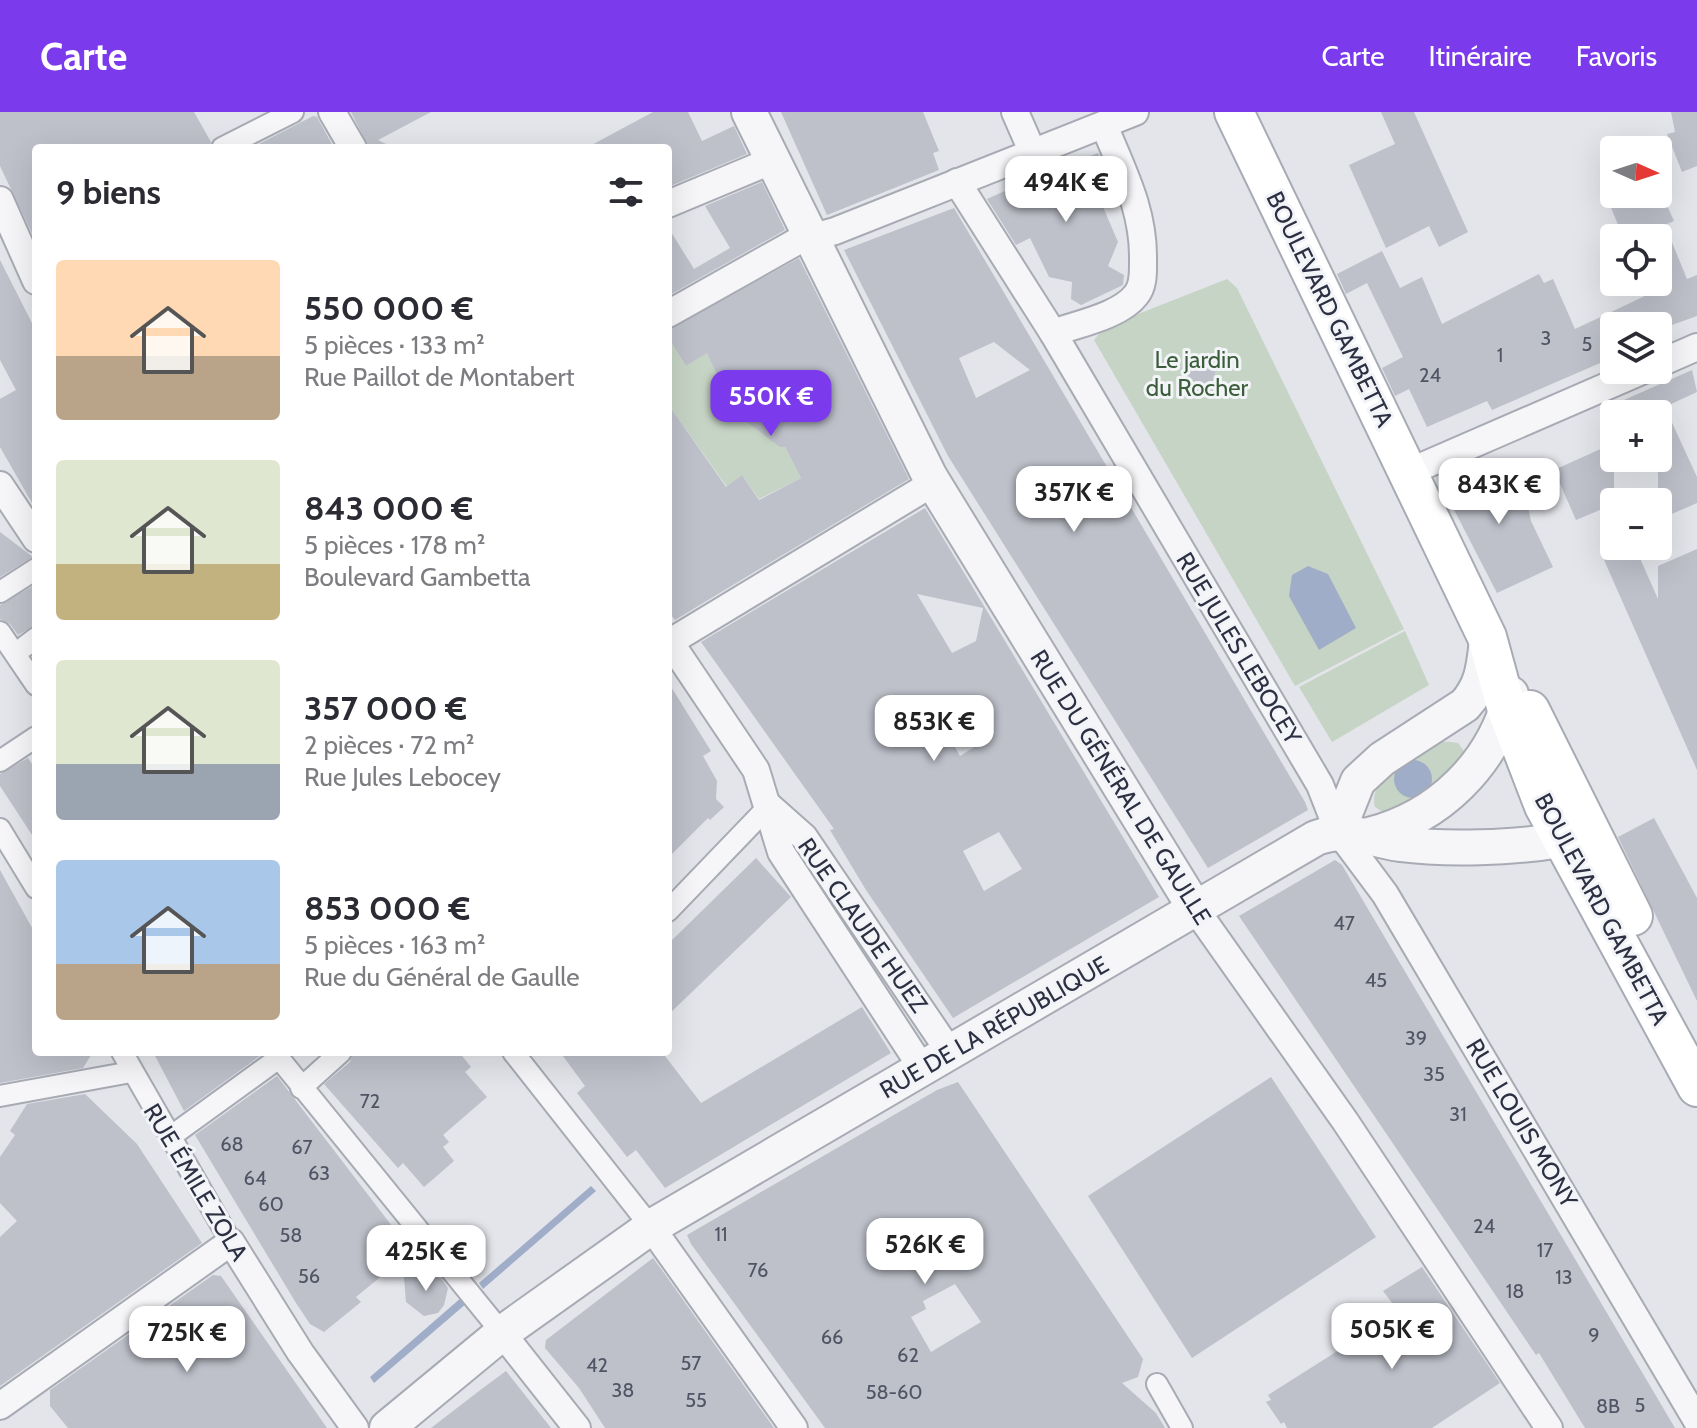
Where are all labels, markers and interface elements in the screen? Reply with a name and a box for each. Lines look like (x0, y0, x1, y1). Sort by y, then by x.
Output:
text: Carte (40, 33, 127, 80)
text: Carte (1321, 39, 1385, 73)
text: Itinéraire (1429, 39, 1532, 73)
text: Favoris (1576, 39, 1657, 73)
north arrow (1600, 136, 1672, 208)
map controls (1600, 136, 1672, 560)
pin: 494K € (1001, 156, 1131, 224)
text: 494K € (1023, 166, 1109, 198)
icon: filters (604, 170, 648, 214)
text: 9 biens (56, 171, 161, 213)
street label: BOULEVARD GAMBETTA (1260, 187, 1400, 432)
button: locate (1600, 224, 1672, 296)
text: 550 000 € (304, 287, 474, 329)
icon: home (120, 292, 216, 388)
button: layers (1600, 312, 1672, 384)
house number: 3 (1541, 326, 1551, 350)
text: 5 pièces · 133 m² (304, 329, 485, 361)
house number: 5 (1582, 332, 1592, 356)
house number: 1 (1497, 343, 1503, 367)
park label: Le jardin du Rocher (1146, 345, 1249, 402)
text: Rue Paillot de Montabert (304, 361, 575, 393)
house number: 24 (1419, 363, 1441, 387)
pin: 550K € (706, 370, 836, 438)
text: 550K € (728, 380, 814, 412)
button: + (1600, 400, 1672, 472)
pin: 843K € (1434, 458, 1564, 526)
pin: 357K € (1009, 466, 1139, 534)
text: 843K € (1457, 468, 1541, 500)
text: 357K € (1034, 476, 1114, 508)
text: 843 000 € (304, 487, 473, 529)
button: − (1600, 488, 1672, 560)
icon: home (120, 492, 216, 588)
text: 5 pièces · 178 m² (304, 529, 485, 561)
street label: RUE JULES LEBOCEY (1170, 547, 1308, 749)
text: Boulevard Gambetta (304, 561, 530, 593)
street label: RUE DU GÉNÉRAL DE GAULLE (1024, 644, 1218, 930)
text: 357 000 € (304, 687, 467, 729)
icon: home (120, 692, 216, 788)
pin: 853K € (869, 695, 999, 763)
text: 853K € (893, 705, 975, 737)
text: 2 pièces · 72 m² (304, 729, 474, 761)
text: Rue Jules Lebocey (304, 761, 501, 793)
street label: BOULEVARD GAMBETTA (1529, 788, 1675, 1030)
street label: RUE CLAUDE HUEZ (792, 832, 934, 1018)
text: 853 000 € (304, 887, 470, 929)
icon: home (120, 892, 216, 988)
house number: 47 (1333, 911, 1355, 935)
text: 5 pièces · 163 m² (304, 929, 485, 961)
street label: RUE DE LA RÉPUBLIQUE (874, 950, 1114, 1104)
text: Rue du Général de Gaulle (304, 961, 580, 993)
house number: 45 (1365, 968, 1387, 992)
house number: 39 (1405, 1026, 1427, 1050)
street label: RUE LOUIS MONY (1460, 1033, 1584, 1213)
house number: 35 (1423, 1062, 1445, 1086)
house number: 72 (360, 1089, 380, 1113)
street label: RUE ÉMILE ZOLA (138, 1098, 254, 1266)
house number: 31 (1449, 1102, 1467, 1126)
house number: 68 (220, 1132, 244, 1156)
house number: 67 (291, 1135, 313, 1159)
house number: 63 (308, 1161, 330, 1185)
house number: 64 (244, 1166, 267, 1190)
house number: 60 (258, 1192, 284, 1216)
house number: 24 (1473, 1214, 1495, 1238)
pin: 526K € (860, 1218, 990, 1286)
house number: 11 (714, 1222, 728, 1246)
house number: 58 (280, 1223, 302, 1247)
pin: 425K € (361, 1225, 491, 1293)
text: 526K € (884, 1228, 966, 1260)
text: 425K € (385, 1235, 467, 1267)
house number: 17 (1537, 1238, 1553, 1262)
house number: 76 (748, 1258, 768, 1282)
house number: 56 (298, 1264, 320, 1288)
house number: 13 (1555, 1265, 1573, 1289)
house number: 18 (1506, 1279, 1524, 1303)
pin: 505K € (1327, 1303, 1457, 1371)
pin: 725K € (122, 1306, 252, 1374)
text: 505K € (1349, 1313, 1435, 1345)
text: 725K € (147, 1316, 227, 1348)
house number: 9 (1588, 1323, 1600, 1347)
house number: 66 (821, 1325, 843, 1349)
house number: 62 (897, 1343, 919, 1367)
house number: 57 (681, 1351, 701, 1375)
house number: 42 (586, 1353, 608, 1377)
house number: 38 (612, 1378, 634, 1402)
house number: 58-60 (866, 1380, 922, 1404)
house number: 55 (685, 1388, 707, 1412)
house number: 5 (1635, 1393, 1645, 1417)
house number: 8B (1596, 1394, 1620, 1418)

